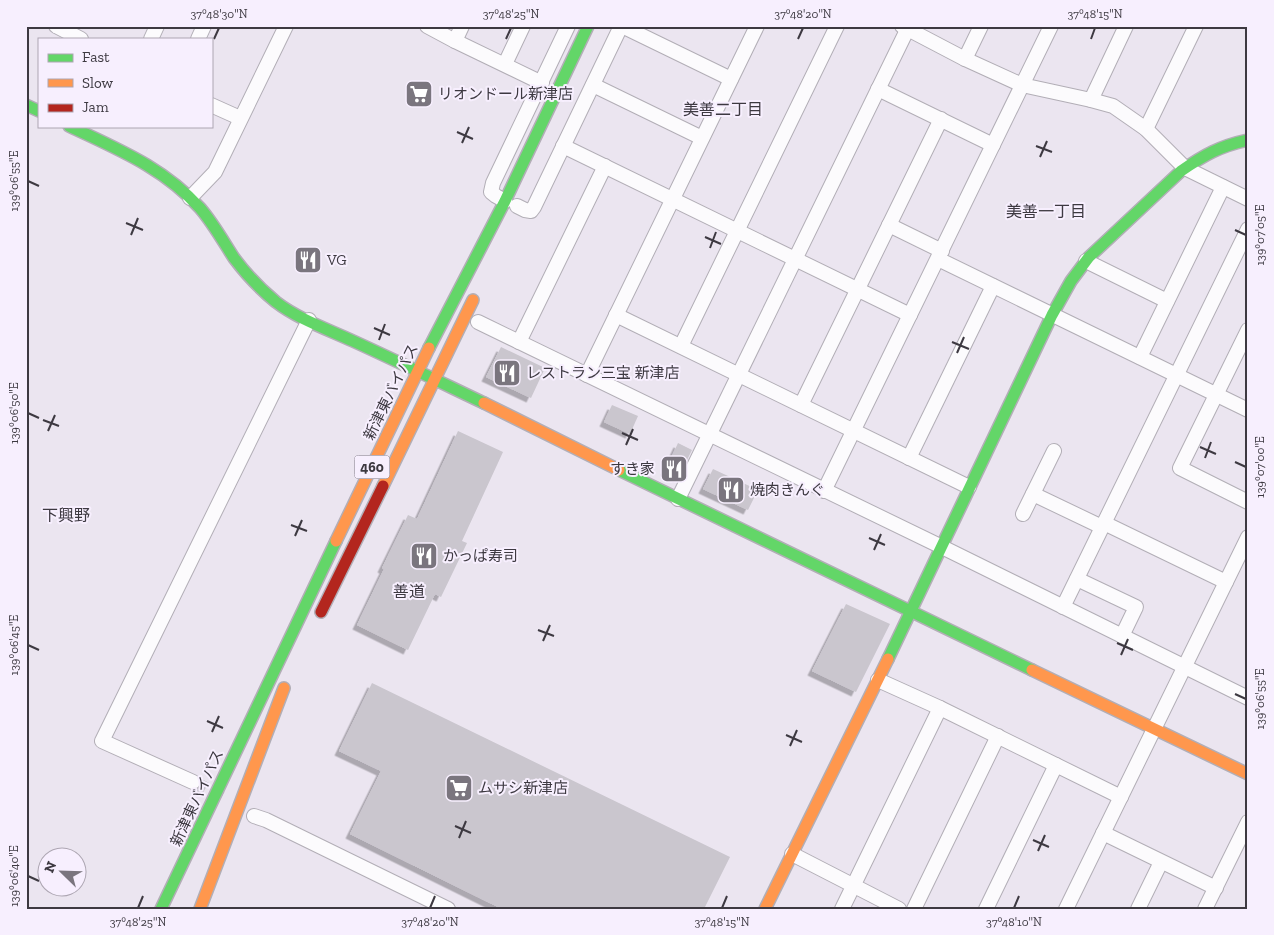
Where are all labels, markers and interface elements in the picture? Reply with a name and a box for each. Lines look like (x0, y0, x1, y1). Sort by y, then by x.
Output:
text: 37°48'30"N (190, 7, 248, 21)
text: 37°48'25"N (483, 7, 539, 21)
text: 37°48'20"N (774, 7, 832, 21)
text: 37°48'15"N (1067, 7, 1123, 21)
legend (38, 38, 212, 128)
text: Fast (82, 48, 110, 66)
text: Slow (82, 74, 114, 92)
supermarket icon: リオンドール新津店 (404, 79, 434, 109)
place label: リオンドール新津店 (438, 85, 573, 103)
text: Jam (82, 98, 109, 116)
district label: 美善二丁目 (683, 100, 763, 119)
text: 139°06'55"E (7, 151, 21, 212)
district label: 美善一丁目 (1006, 202, 1086, 221)
text: 139°07'05"E (1253, 204, 1267, 266)
restaurant icon: VG (293, 245, 323, 275)
place label: VG (326, 251, 347, 269)
street label: 新津東バイパス (360, 341, 422, 443)
restaurant icon: レストラン三宝 新津店 (492, 358, 522, 388)
place label: レストラン三宝 新津店 (526, 364, 679, 382)
text: 139°06'50"E (7, 382, 21, 444)
text: 139°07'00"E (1253, 436, 1267, 498)
restaurant icon: すき家 (659, 454, 689, 484)
road number: 460 (354, 456, 390, 478)
place label: すき家 (610, 460, 655, 478)
restaurant icon: 焼肉きんぐ (716, 475, 746, 505)
place label: 焼肉きんぐ (750, 481, 825, 499)
district label: 下興野 (42, 506, 90, 525)
restaurant icon: かっぱ寿司 (409, 541, 439, 571)
place label: かっぱ寿司 (443, 547, 518, 565)
district label: 善道 (393, 582, 425, 601)
text: 139°06'45"E (7, 615, 21, 675)
text: 139°06'55"E (1253, 669, 1267, 730)
street label: 新津東バイパス (167, 747, 227, 849)
supermarket icon: ムサシ新津店 (444, 773, 474, 803)
place label: ムサシ新津店 (478, 779, 568, 797)
text: 139°06'40"E (7, 845, 21, 907)
north arrow (38, 848, 88, 898)
text: N (41, 859, 61, 875)
text: 37°48'25"N (110, 915, 166, 929)
text: 37°48'20"N (401, 915, 459, 929)
text: 37°48'15"N (694, 915, 750, 929)
text: 37°48'10"N (986, 915, 1042, 929)

